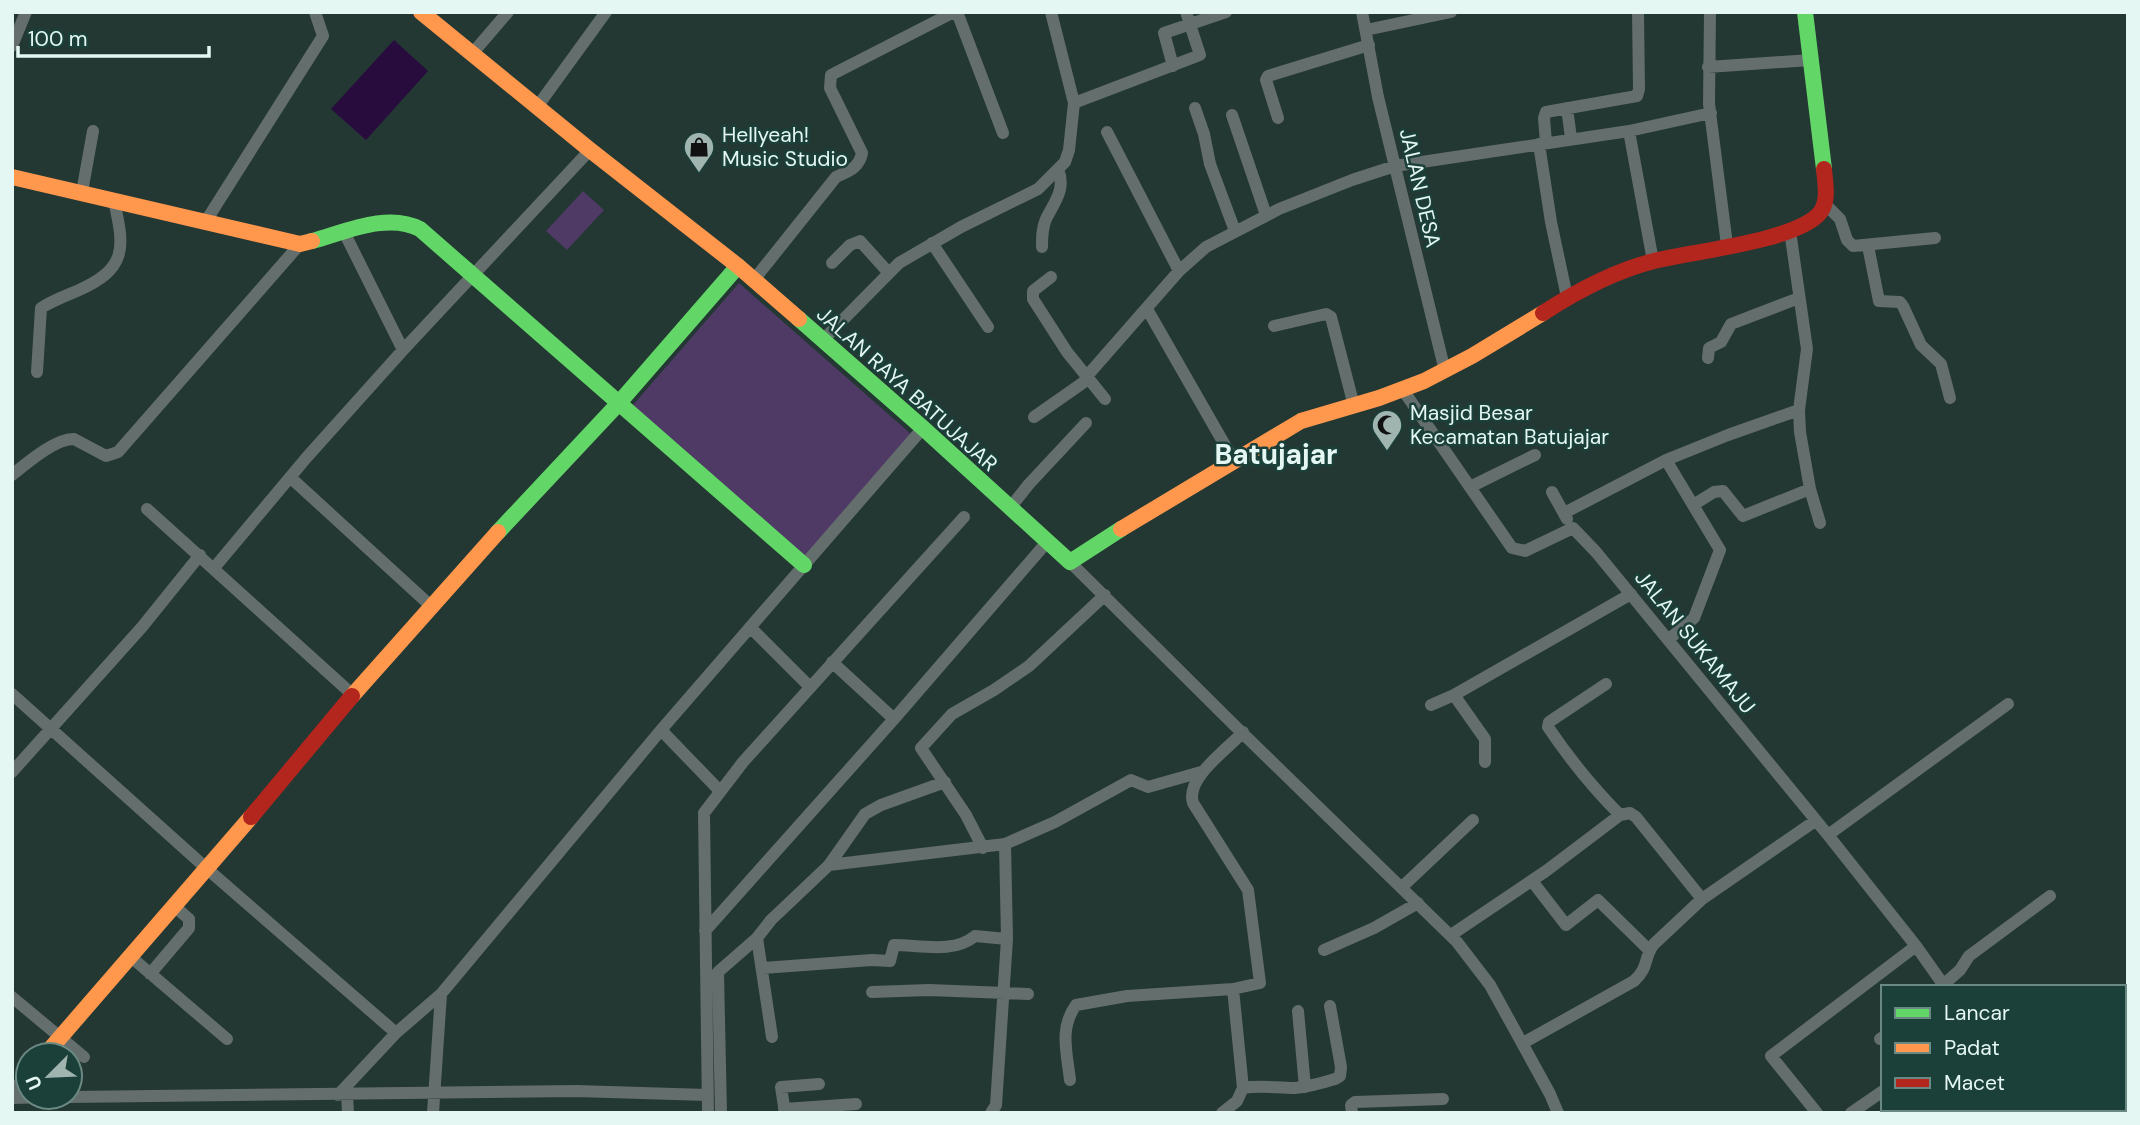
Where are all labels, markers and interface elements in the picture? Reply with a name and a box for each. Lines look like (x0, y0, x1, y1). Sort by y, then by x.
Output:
scale bar (18, 14, 208, 58)
text: 100 m (28, 25, 88, 53)
place label: Hellyeah! Music Studio (722, 121, 848, 173)
street label: JALAN DESA (1393, 126, 1447, 250)
shop icon: Hellyeah! Music Studio (682, 130, 716, 174)
street label: JALAN RAYA BATUJAJAR (811, 300, 1003, 478)
place label: Masjid Besar Kecamatan Batujajar (1410, 399, 1609, 451)
mosque icon: Masjid Besar Kecamatan Batujajar (1370, 408, 1404, 452)
district label: Batujajar (1214, 436, 1338, 473)
street label: JALAN SUKAMAJU (1628, 564, 1762, 720)
legend (1881, 985, 2126, 1111)
text: Lancar (1944, 999, 2010, 1027)
text: Padat (1944, 1034, 2000, 1062)
north arrow (14, 1041, 84, 1111)
text: Macet (1944, 1069, 2005, 1097)
text: U (20, 1072, 48, 1094)

